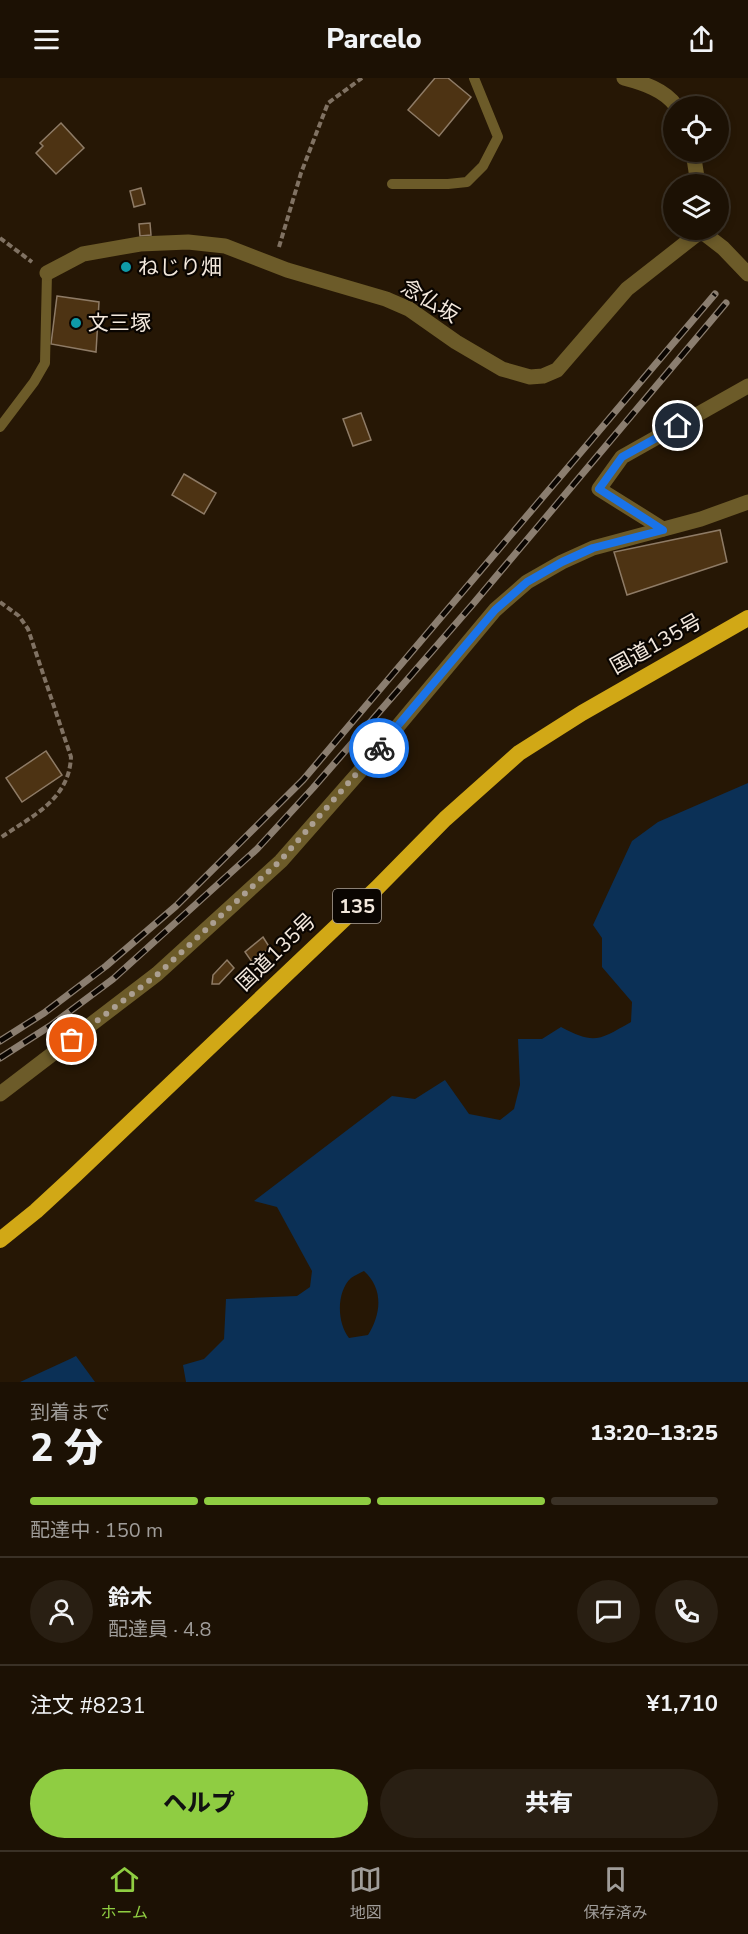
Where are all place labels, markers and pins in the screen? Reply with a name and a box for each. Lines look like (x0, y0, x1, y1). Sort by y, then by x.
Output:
place label: ねじり畑 (138, 253, 222, 281)
marker: ねじり畑 (119, 260, 133, 274)
place label: 文三塚 (88, 309, 151, 337)
marker: 文三塚 (69, 316, 83, 330)
pin (652, 400, 703, 451)
pin (46, 1014, 97, 1065)

